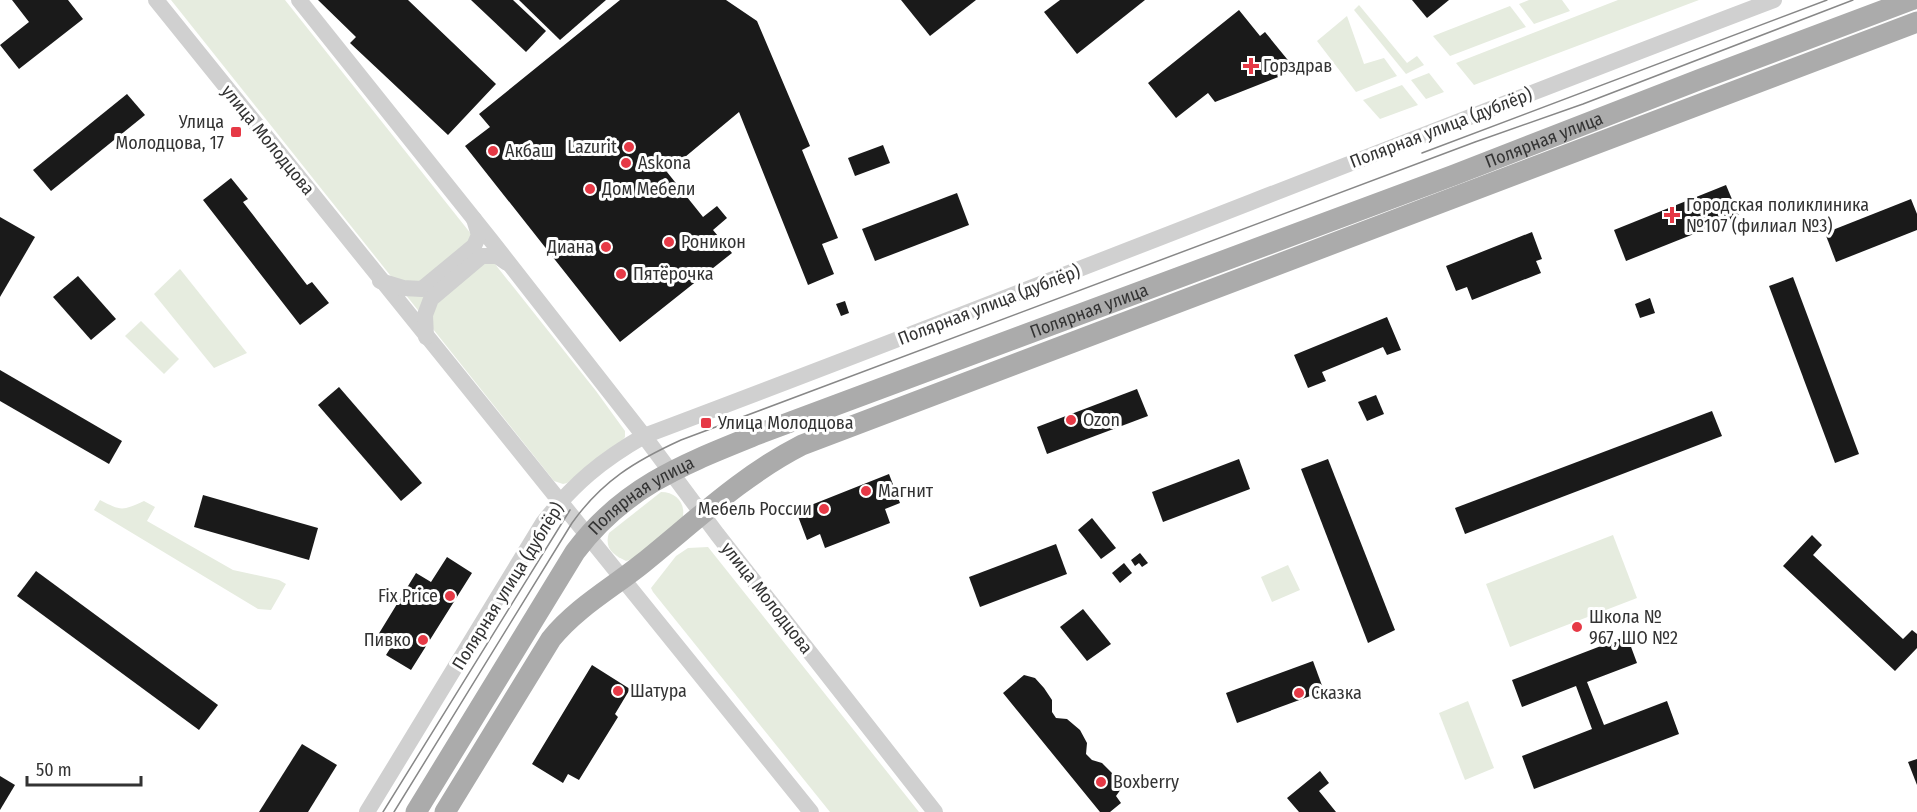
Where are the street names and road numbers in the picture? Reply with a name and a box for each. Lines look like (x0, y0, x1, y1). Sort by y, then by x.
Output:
street label: улица Молодцова (217, 80, 319, 200)
street label: Полярная улица (дублёр) (1347, 83, 1535, 173)
street label: Полярная улица (1482, 107, 1606, 173)
street label: Полярная улица (дублёр) (895, 260, 1083, 350)
street label: Полярная улица (1027, 279, 1151, 343)
street label: Полярная улица (583, 451, 698, 540)
street label: Полярная улица (дублёр) (447, 498, 569, 674)
street label: улица Молодцова (717, 538, 817, 658)

